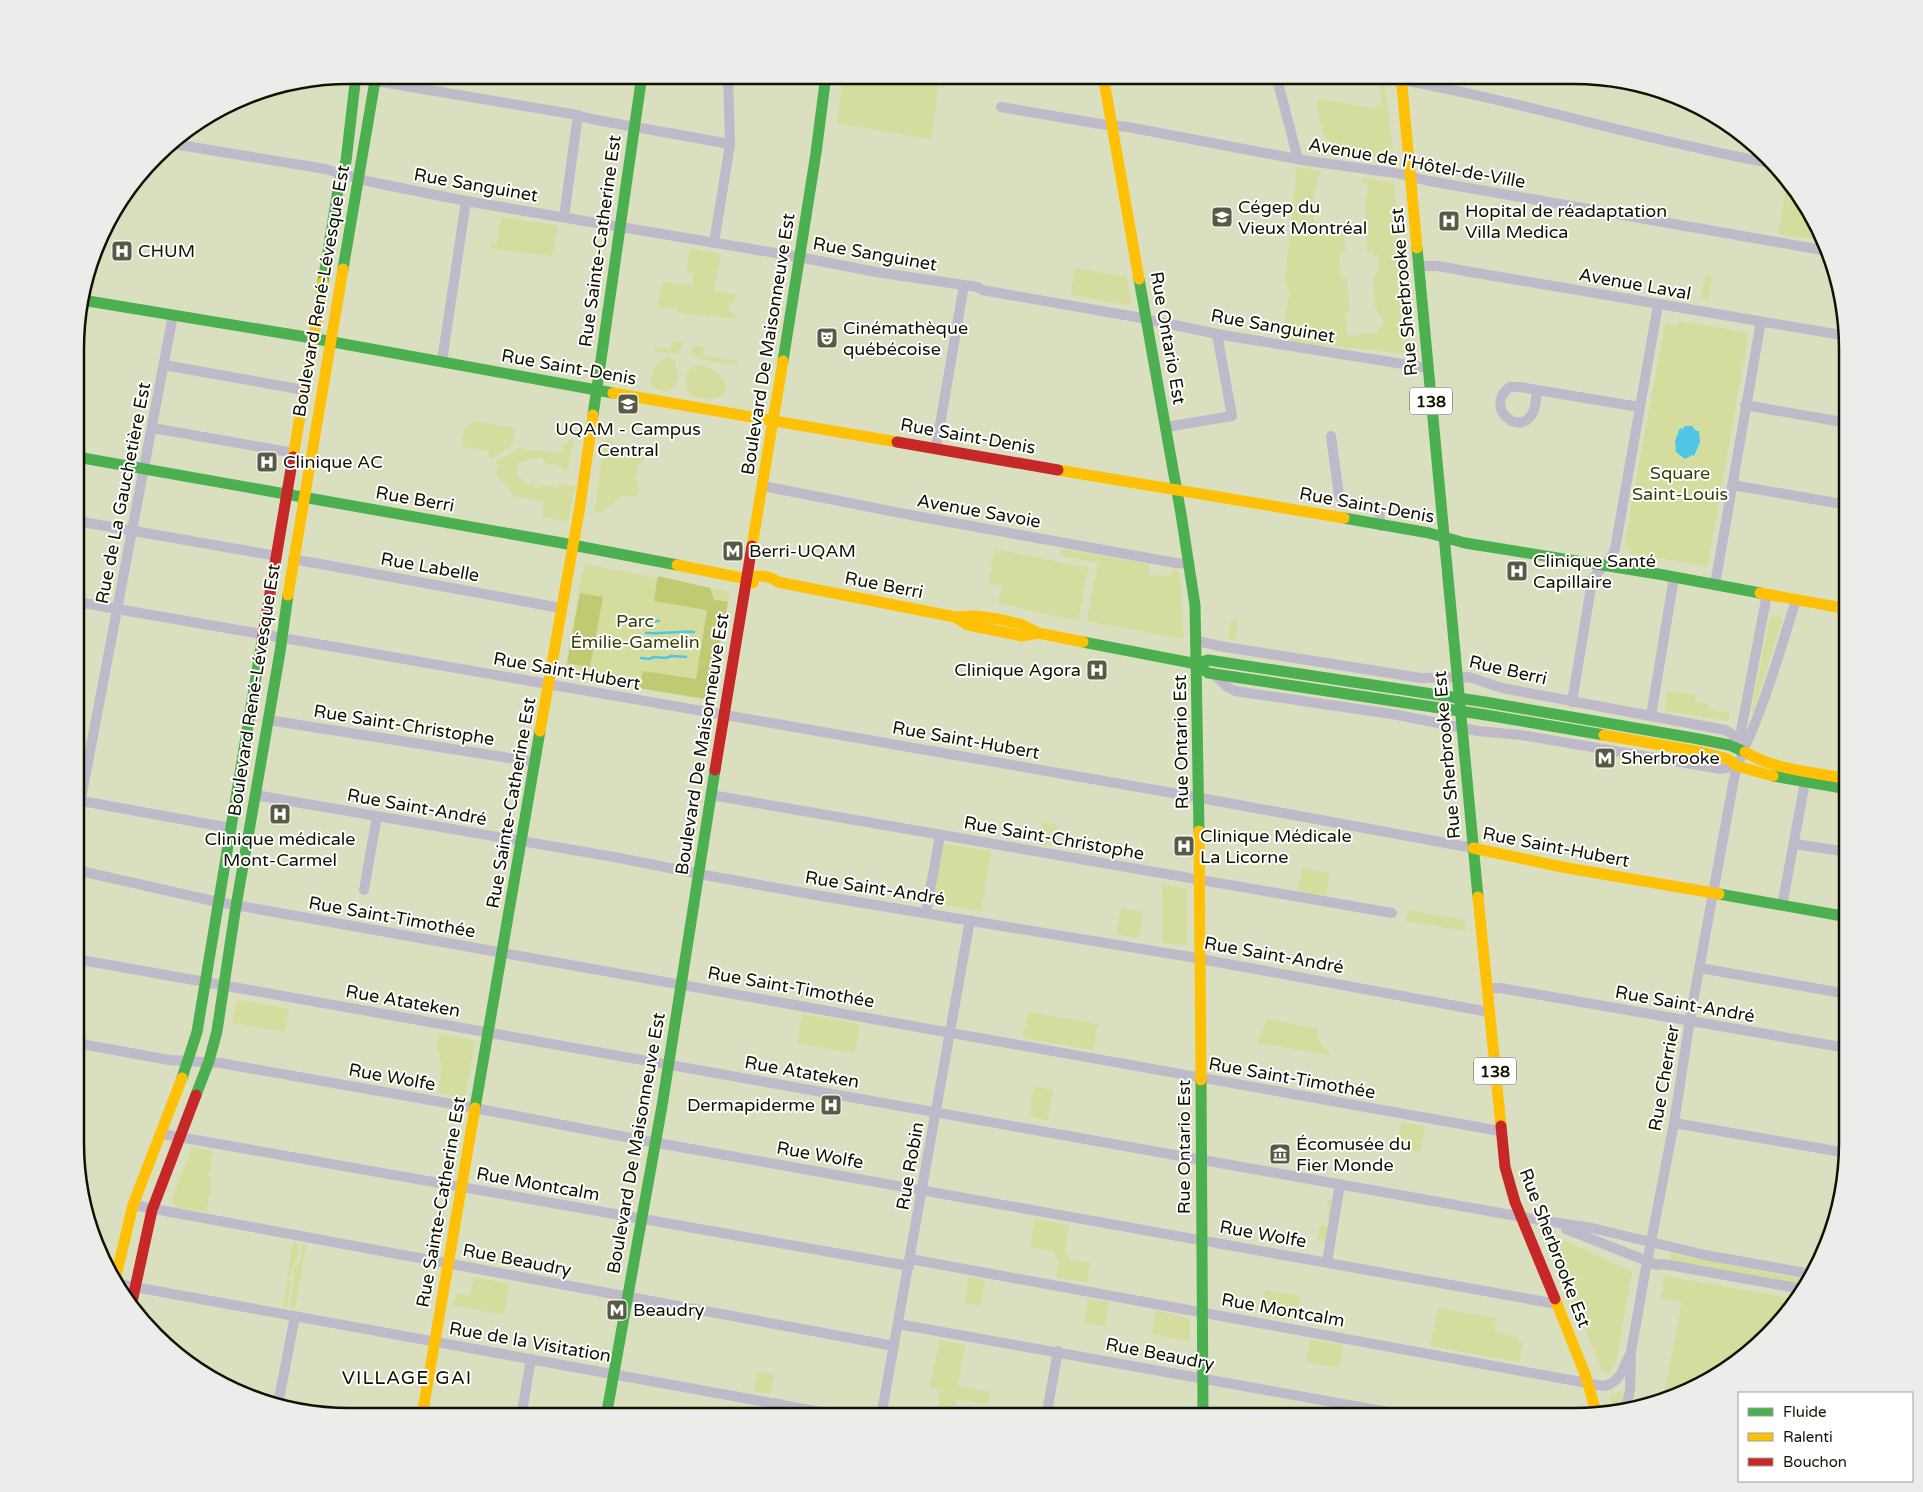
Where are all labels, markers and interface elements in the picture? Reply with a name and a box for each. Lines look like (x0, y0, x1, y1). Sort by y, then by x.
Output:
street label: Rue Sainte-Catherine Est (574, 133, 626, 348)
street label: Avenue de l'Hôtel-de-Ville (1307, 133, 1527, 193)
street label: Boulevard René-Lévesque Est (288, 163, 354, 419)
street label: Rue Sanguinet (412, 163, 540, 207)
place label: Cégep du Vieux Montréal (1238, 196, 1367, 239)
place label: Hopital de réadaptation Villa Medica (1465, 200, 1667, 243)
school or university icon: Cégep du Vieux Montréal (1210, 205, 1234, 229)
street label: Rue Sherbrooke Est (1386, 207, 1422, 377)
hospital icon: Hopital de réadaptation Villa Medica (1437, 209, 1461, 233)
street label: Boulevard De Maisonneuve Est (736, 211, 800, 477)
street label: Rue Sanguinet (811, 232, 939, 276)
hospital icon: CHUM (110, 239, 134, 263)
place label: CHUM (138, 240, 195, 262)
street label: Avenue Laval (1577, 263, 1693, 305)
street label: Rue Ontario Est (1145, 270, 1191, 406)
street label: Rue Sanguinet (1209, 304, 1337, 348)
place label: Cinémathèque québécoise (843, 317, 968, 360)
theatre icon: Cinémathèque québécoise (815, 326, 839, 350)
street label: Rue Saint-Denis (500, 344, 638, 390)
street label: Rue de La Gauchetière Est (91, 380, 155, 606)
road number: 138 (1410, 388, 1452, 414)
school or university icon: UQAM - Campus Central (616, 392, 640, 416)
street label: Rue Saint-Denis (899, 413, 1037, 459)
place label: UQAM - Campus Central (555, 418, 701, 461)
hospital icon: Clinique AC (255, 450, 279, 474)
place label: Clinique AC (283, 451, 383, 473)
park label: Square Saint-Louis (1632, 462, 1728, 505)
street label: Rue Berri (374, 481, 456, 517)
street label: Rue Saint-Denis (1298, 482, 1436, 528)
street label: Avenue Savoie (915, 489, 1043, 533)
metro station icon: Berri-UQAM (721, 539, 745, 563)
place label: Berri-UQAM (749, 540, 856, 562)
street label: Rue Labelle (379, 547, 481, 587)
place label: Clinique Santé Capillaire (1533, 550, 1656, 593)
hospital icon: Clinique Santé Capillaire (1505, 559, 1529, 583)
street label: Boulevard René-Lévesque Est (223, 562, 285, 818)
street label: Rue Berri (843, 567, 925, 603)
park label: Parc Émilie-Gamelin (570, 610, 700, 653)
street label: Boulevard De Maisonneuve Est (670, 611, 734, 877)
street label: Rue Saint-Hubert (492, 647, 642, 695)
street label: Rue Berri (1467, 650, 1549, 690)
hospital icon: Clinique Agora (1085, 658, 1109, 682)
place label: Clinique Agora (954, 659, 1081, 681)
street label: Rue Sherbrooke Est (1429, 670, 1465, 840)
street label: Rue Ontario Est (1169, 674, 1193, 810)
street label: Rue Sainte-Catherine Est (482, 696, 540, 910)
street label: Rue Saint-Christophe (312, 700, 496, 750)
street label: Rue Saint-Hubert (891, 716, 1041, 764)
metro station icon: Sherbrooke (1593, 746, 1617, 770)
place label: Sherbrooke (1621, 747, 1720, 769)
street label: Rue Saint-André (345, 784, 489, 830)
hospital icon: Clinique médicale Mont-Carmel (268, 802, 292, 826)
street label: Rue Saint-Christophe (962, 811, 1146, 865)
street label: Rue Saint-Hubert (1481, 822, 1631, 872)
place label: Clinique Médicale La Licorne (1200, 825, 1352, 868)
place label: Clinique médicale Mont-Carmel (204, 828, 356, 871)
hospital icon: Clinique Médicale La Licorne (1172, 834, 1196, 858)
street label: Rue Saint-André (803, 866, 947, 910)
street label: Rue Saint-Timothée (307, 891, 477, 943)
street label: Rue Saint-André (1202, 932, 1346, 978)
street label: Rue Saint-Timothée (706, 961, 876, 1013)
street label: Rue Atateken (344, 980, 462, 1022)
street label: Rue Saint-André (1613, 981, 1757, 1027)
street label: Boulevard De Maisonneuve Est (602, 1011, 670, 1275)
street label: Rue Cherrier (1644, 1023, 1684, 1133)
street label: Rue Atateken (743, 1051, 861, 1093)
street label: Rue Saint-Timothée (1207, 1052, 1377, 1104)
road number: 138 (1474, 1058, 1516, 1084)
street label: Rue Wolfe (347, 1059, 437, 1095)
street label: Rue Ontario Est (1173, 1080, 1195, 1214)
hospital icon: Dermapiderme (819, 1093, 843, 1117)
place label: Dermapiderme (687, 1094, 815, 1116)
street label: Rue Sainte-Catherine Est (412, 1095, 470, 1309)
street label: Rue Robin (891, 1120, 929, 1212)
place label: Écomusée du Fier Monde (1296, 1133, 1411, 1176)
street label: Rue Wolfe (775, 1137, 865, 1173)
museum icon: Écomusée du Fier Monde (1268, 1142, 1292, 1166)
street label: Rue Montcalm (475, 1162, 601, 1206)
street label: Rue Sherbrooke Est (1514, 1165, 1596, 1331)
street label: Rue Wolfe (1218, 1216, 1308, 1252)
street label: Rue Beaudry (461, 1239, 573, 1281)
street label: Rue Montcalm (1220, 1288, 1346, 1332)
metro station icon: Beaudry (605, 1298, 629, 1322)
place label: Beaudry (633, 1299, 705, 1321)
street label: Rue de la Visitation (447, 1317, 613, 1367)
street label: Rue Beaudry (1104, 1333, 1216, 1375)
district label: VILLAGE GAI (342, 1367, 472, 1389)
legend (1738, 1392, 1913, 1482)
text: Fluide (1783, 1403, 1827, 1421)
text: Ralenti (1783, 1428, 1833, 1446)
text: Bouchon (1783, 1453, 1847, 1471)

